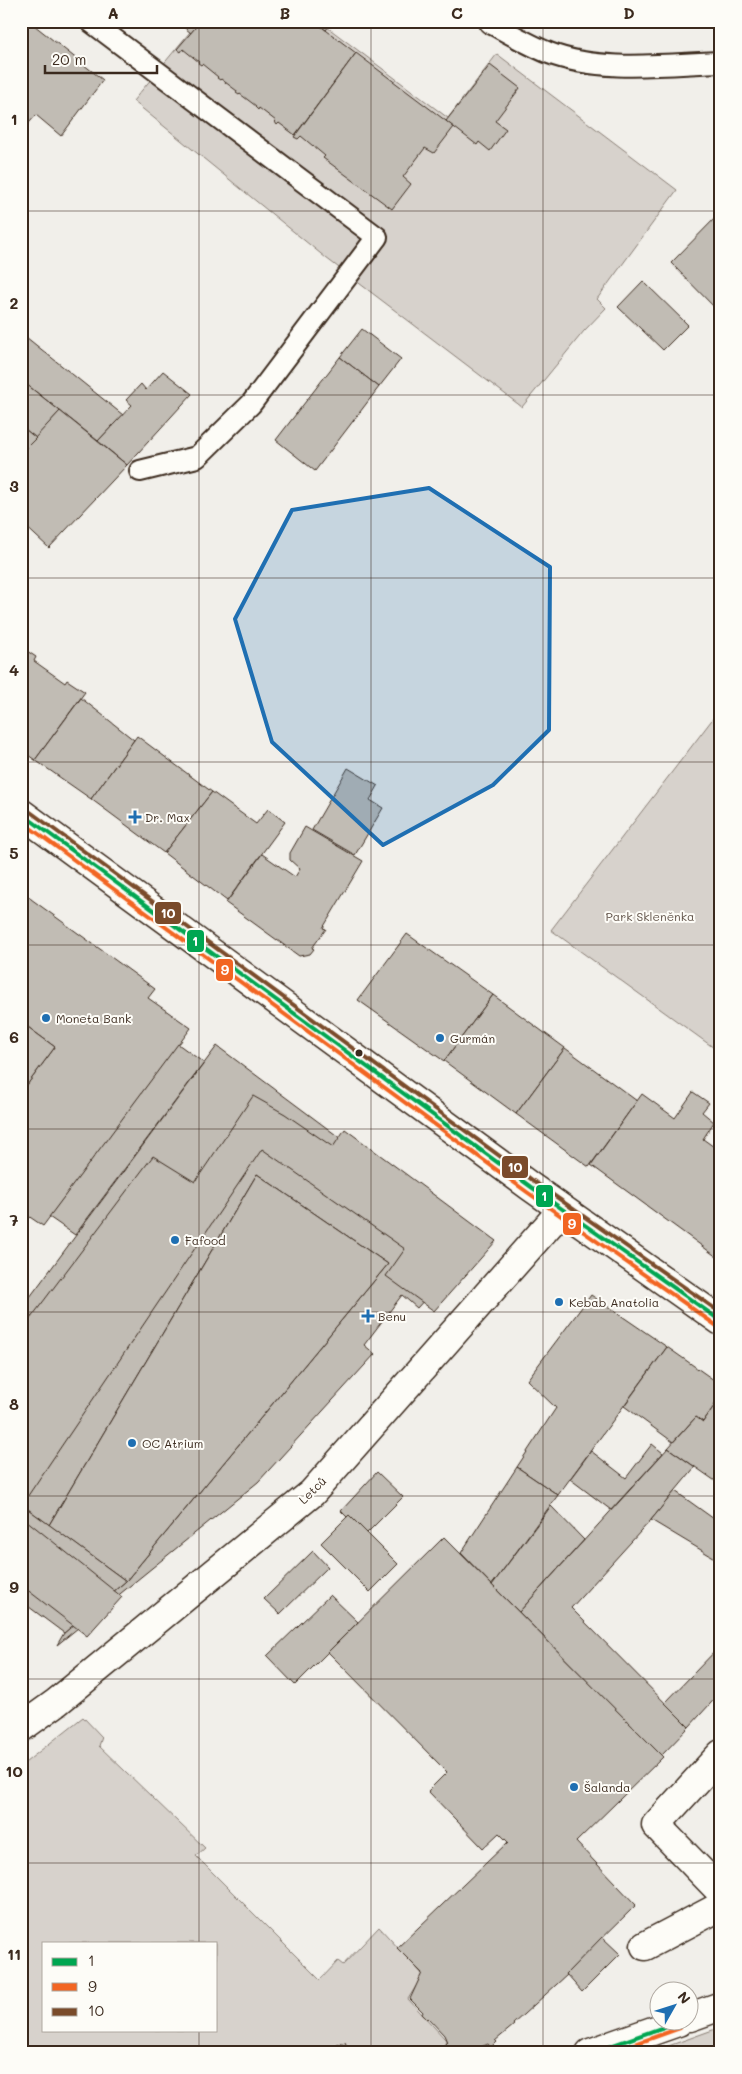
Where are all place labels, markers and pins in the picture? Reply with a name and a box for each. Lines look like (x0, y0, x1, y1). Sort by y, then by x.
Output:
place label: Dr. Max (145, 809, 190, 825)
marker: Dr. Max (129, 811, 141, 823)
place label: Moneta Bank (56, 1010, 131, 1026)
marker: Moneta Bank (40, 1012, 52, 1024)
place label: Gurmán (450, 1030, 495, 1046)
marker: Gurmán (434, 1032, 446, 1044)
unlabelled marker (354, 1048, 364, 1058)
place label: Fafood (185, 1232, 226, 1248)
marker: Fafood (169, 1234, 181, 1246)
place label: Kebab Anatolia (569, 1294, 659, 1310)
marker: Kebab Anatolia (553, 1296, 565, 1308)
place label: Benu (378, 1308, 406, 1324)
marker: Benu (362, 1310, 374, 1322)
place label: OC Atrium (142, 1435, 203, 1451)
marker: OC Atrium (126, 1437, 138, 1449)
place label: Šalanda (584, 1779, 630, 1795)
marker: Šalanda (568, 1781, 580, 1793)

